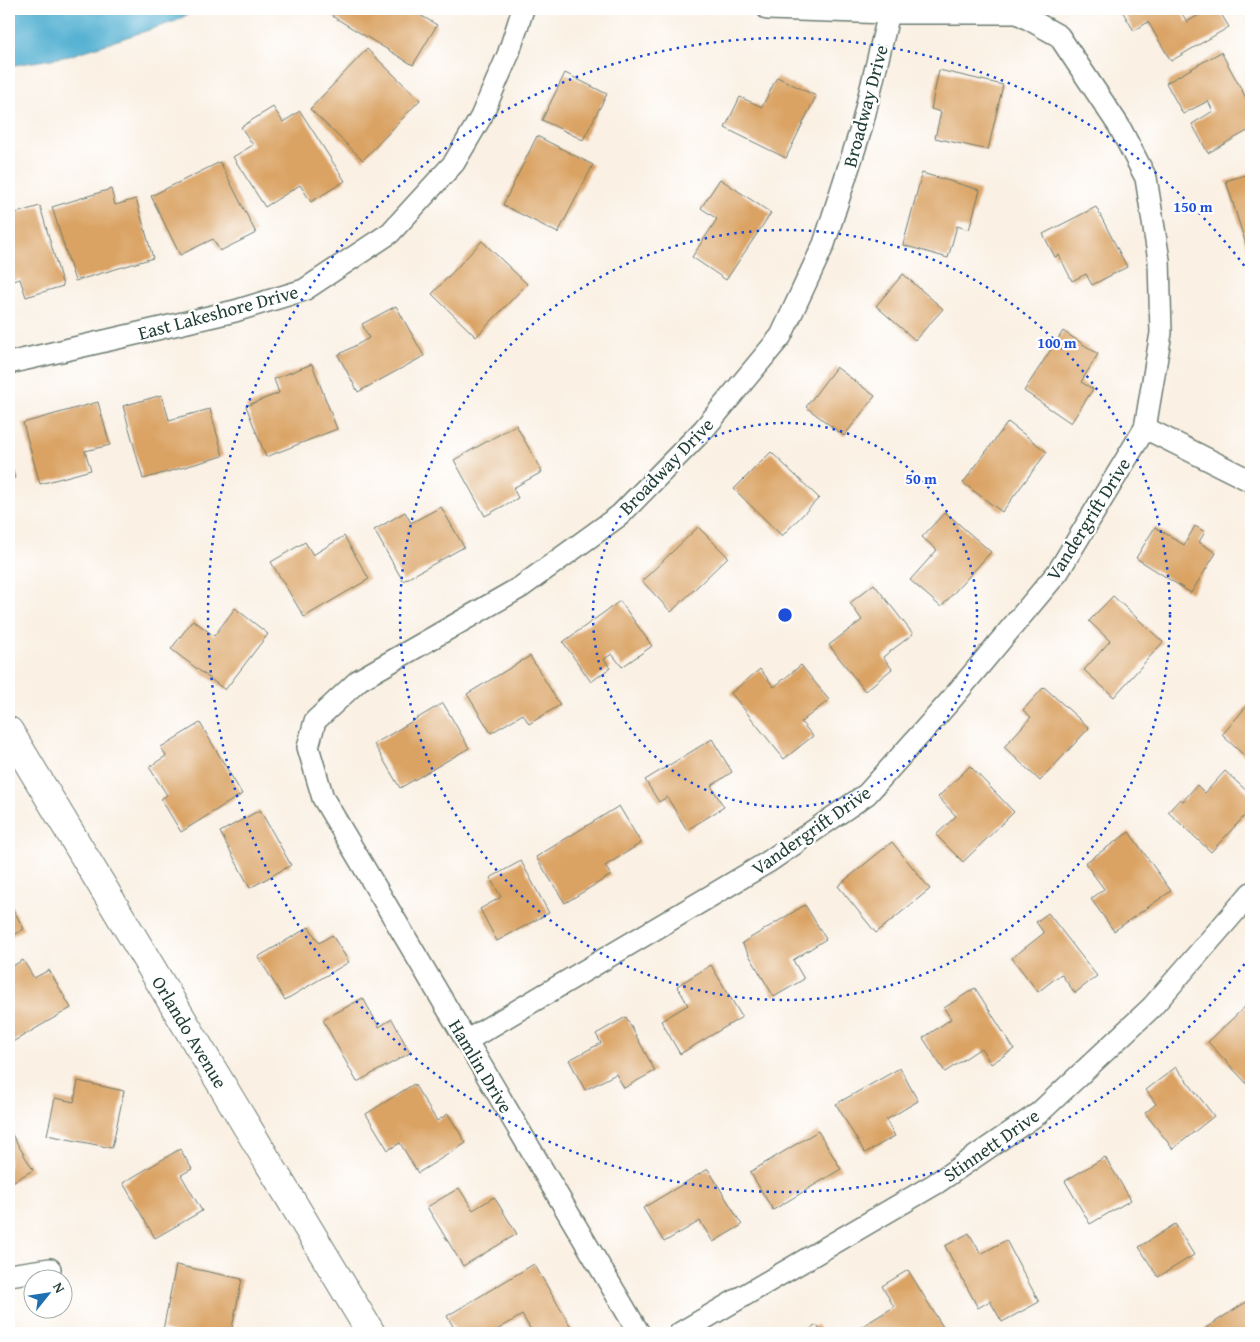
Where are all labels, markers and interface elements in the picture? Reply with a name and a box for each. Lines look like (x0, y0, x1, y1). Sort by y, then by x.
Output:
street label: Broadway Drive (835, 42, 895, 170)
text: 150 m (1173, 196, 1213, 217)
street label: East Lakeshore Drive (135, 277, 301, 347)
text: 100 m (1037, 332, 1077, 353)
street label: Broadway Drive (612, 411, 720, 521)
street label: Vandergrift Drive (1039, 452, 1137, 586)
text: 50 m (905, 468, 937, 489)
centre of rings (776, 606, 794, 624)
street label: Vandergrift Drive (746, 778, 876, 882)
street label: Orlando Avenue (145, 970, 235, 1094)
street label: Hamlin Drive (442, 1014, 520, 1118)
street label: Stinnett Drive (937, 1101, 1045, 1189)
north arrow (22, 1270, 72, 1320)
text: N (48, 1278, 71, 1297)

